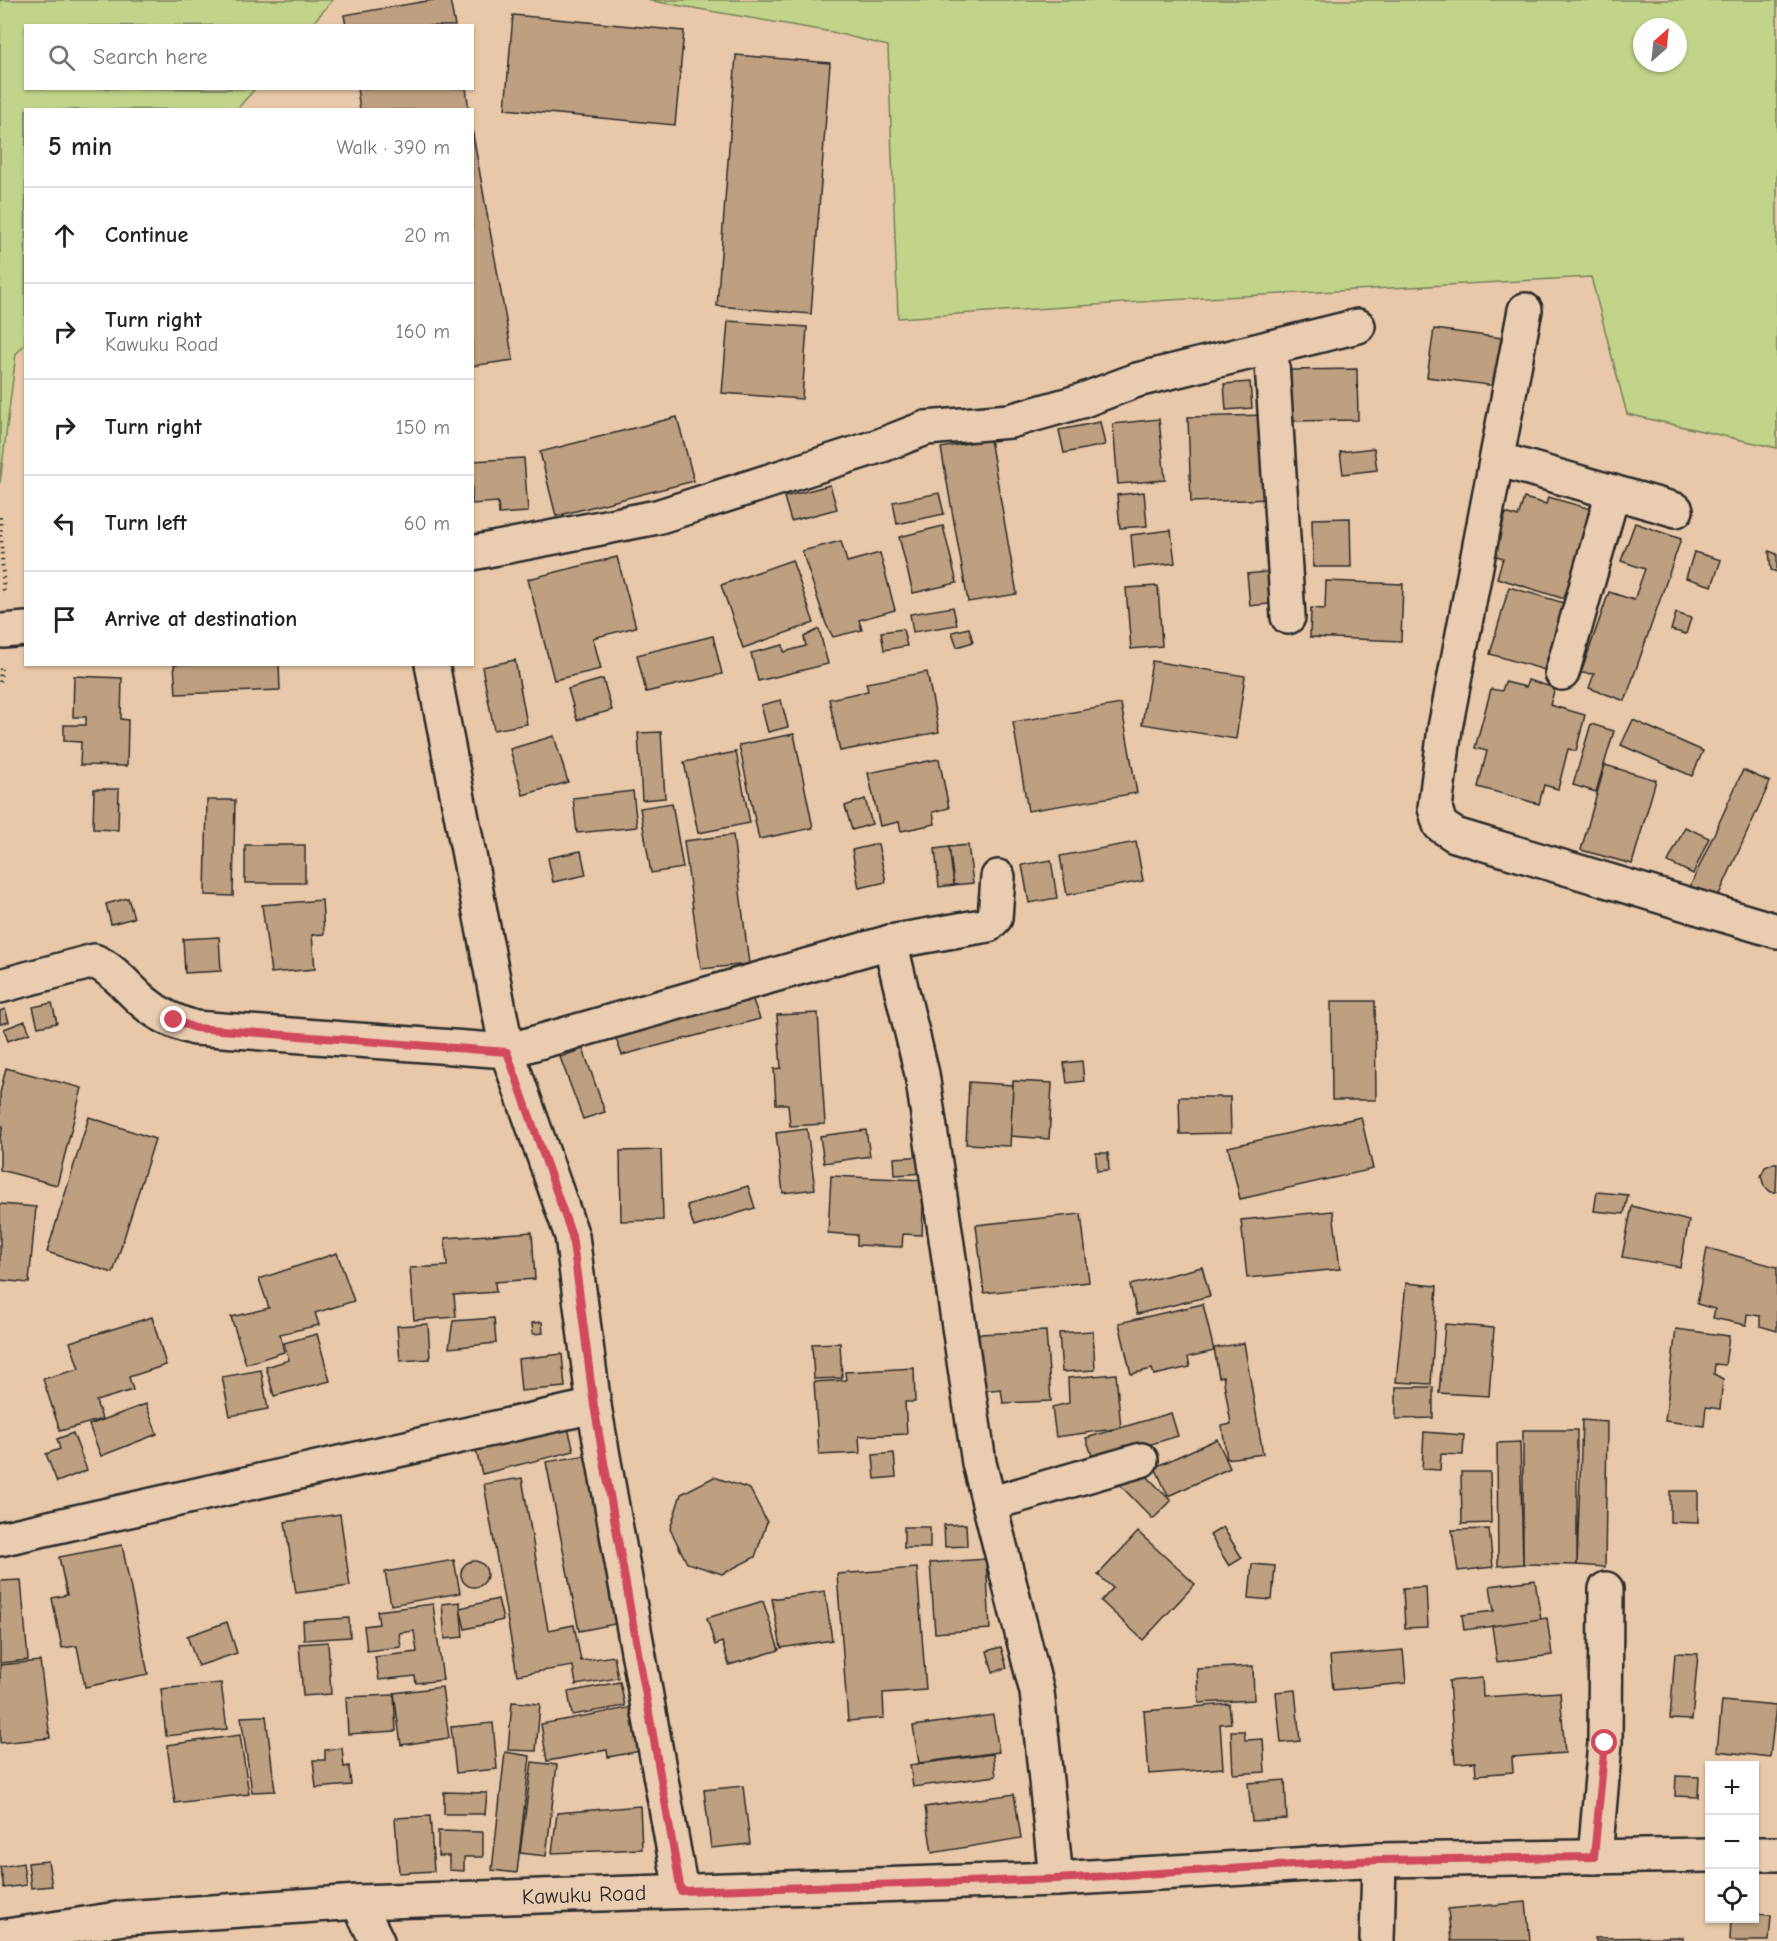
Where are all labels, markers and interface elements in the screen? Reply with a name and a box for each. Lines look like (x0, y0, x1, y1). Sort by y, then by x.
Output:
north arrow (1633, 18, 1687, 72)
search box (24, 24, 474, 90)
icon: search (45, 41, 78, 74)
text: Search here (93, 44, 208, 70)
text: 5 min (48, 132, 112, 162)
text: Walk · 390 m (337, 136, 450, 159)
icon: ahead (48, 219, 81, 252)
text: Continue (105, 222, 188, 248)
text: 20 m (404, 224, 450, 247)
text: Turn right (105, 307, 202, 333)
icon: right (48, 315, 81, 348)
text: 160 m (396, 320, 450, 343)
text: Kawuku Road (105, 333, 218, 356)
icon: right (48, 411, 81, 444)
text: Turn right (105, 414, 202, 440)
text: 150 m (396, 416, 450, 439)
icon: left (48, 507, 81, 540)
text: Turn left (105, 510, 187, 536)
text: 60 m (404, 512, 450, 535)
icon: arrive (48, 603, 81, 636)
text: Arrive at destination (105, 606, 297, 632)
route end (160, 1006, 186, 1032)
route start (1591, 1729, 1617, 1755)
map controls (1705, 1761, 1759, 1923)
button: + (1705, 1761, 1759, 1815)
button: − (1705, 1815, 1759, 1869)
button: locate (1705, 1869, 1759, 1923)
street label: Kawuku Road (521, 1880, 647, 1910)

